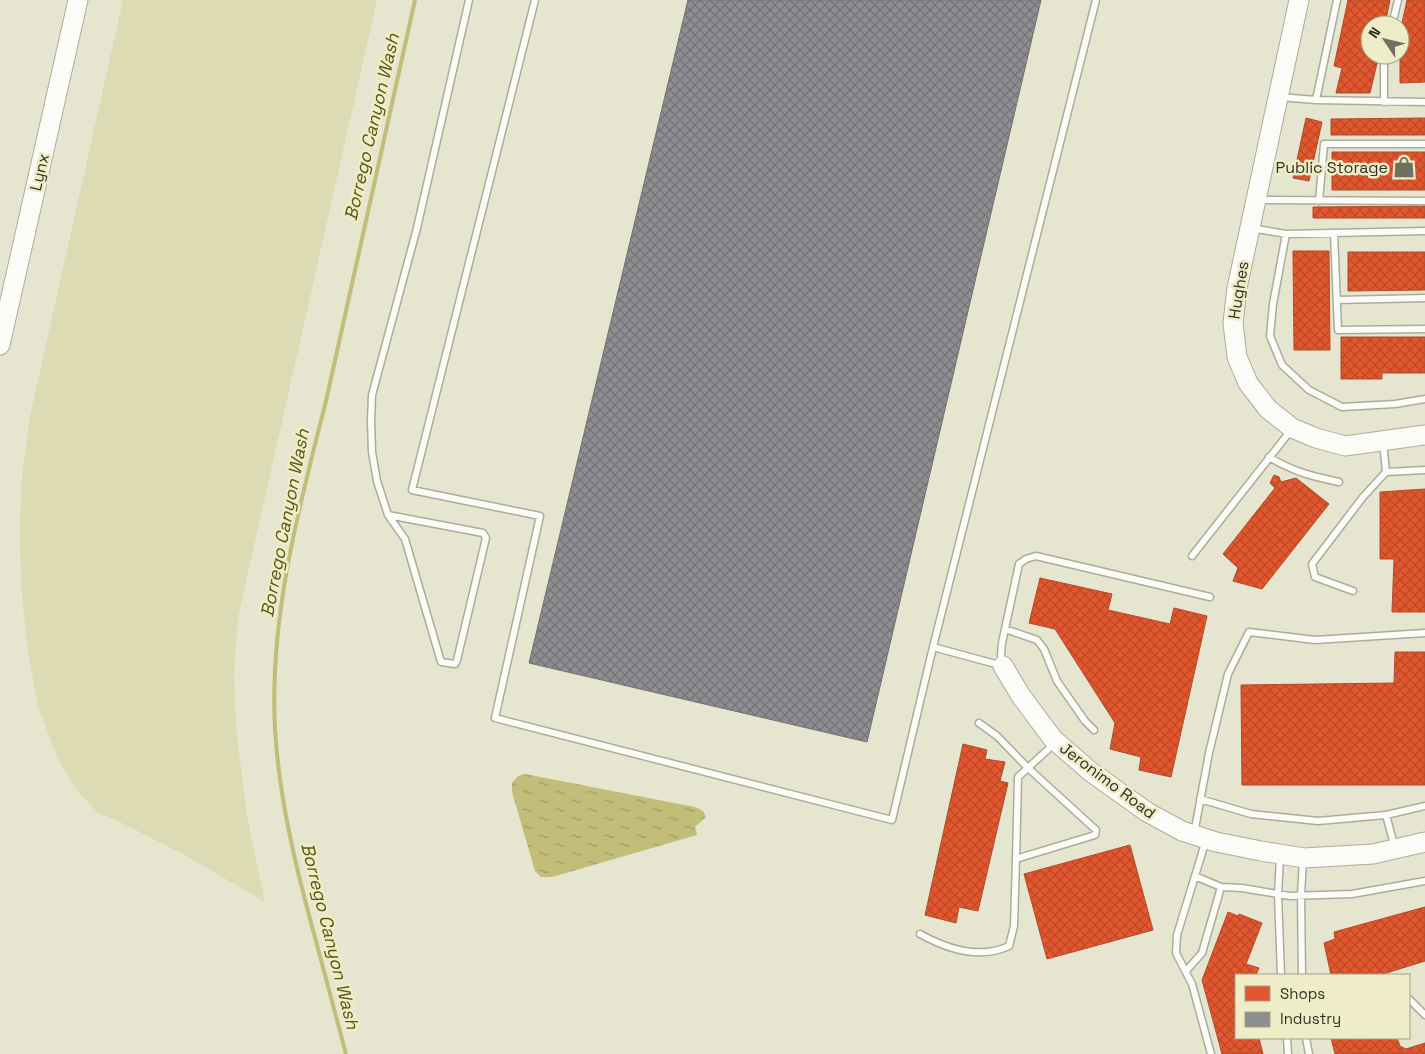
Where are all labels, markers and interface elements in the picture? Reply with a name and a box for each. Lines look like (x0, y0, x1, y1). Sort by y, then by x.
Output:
north arrow (1360, 15, 1410, 65)
text: N (1364, 24, 1384, 42)
water label: Borrego Canyon Wash (339, 30, 404, 223)
street label: Lynx (25, 151, 54, 193)
shop icon: Public Storage (1391, 154, 1417, 180)
place label: Public Storage (1276, 157, 1388, 178)
street label: Hughes (1224, 260, 1253, 321)
water label: Borrego Canyon Wash (255, 426, 314, 619)
street label: Jeronimo Road (1055, 737, 1160, 823)
water label: Borrego Canyon Wash (296, 840, 365, 1032)
legend (1235, 974, 1410, 1039)
text: Shops (1280, 984, 1325, 1003)
text: Industry (1280, 1009, 1341, 1028)

